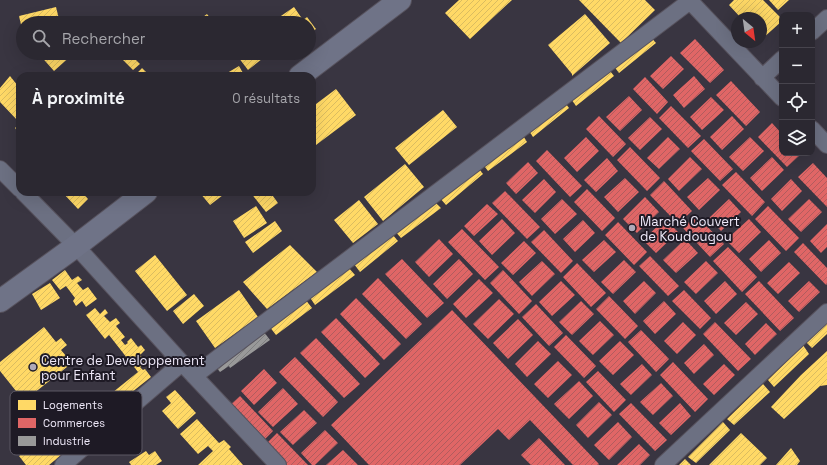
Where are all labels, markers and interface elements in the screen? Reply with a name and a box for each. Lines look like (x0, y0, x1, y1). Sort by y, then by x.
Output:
north arrow (731, 12, 767, 48)
map controls (779, 12, 815, 156)
button: + (779, 12, 815, 48)
search box (16, 16, 316, 60)
icon: search (30, 27, 52, 49)
text: Rechercher (62, 29, 145, 48)
button: − (779, 48, 815, 84)
button: locate (779, 84, 815, 120)
text: À proximité (32, 87, 125, 109)
text: 0 résultats (232, 90, 300, 107)
button: layers (779, 120, 815, 156)
place label: Marché Couvert de Koudougou (640, 213, 740, 245)
marker: Marché Couvert de Koudougou (627, 223, 637, 233)
place label: Centre de Developpement pour Enfant (41, 352, 205, 384)
marker: Centre de Developpement pour Enfant (28, 362, 38, 372)
legend (10, 391, 142, 455)
text: Logements (43, 398, 103, 412)
text: Commerces (43, 416, 105, 430)
text: Industrie (43, 434, 90, 448)

